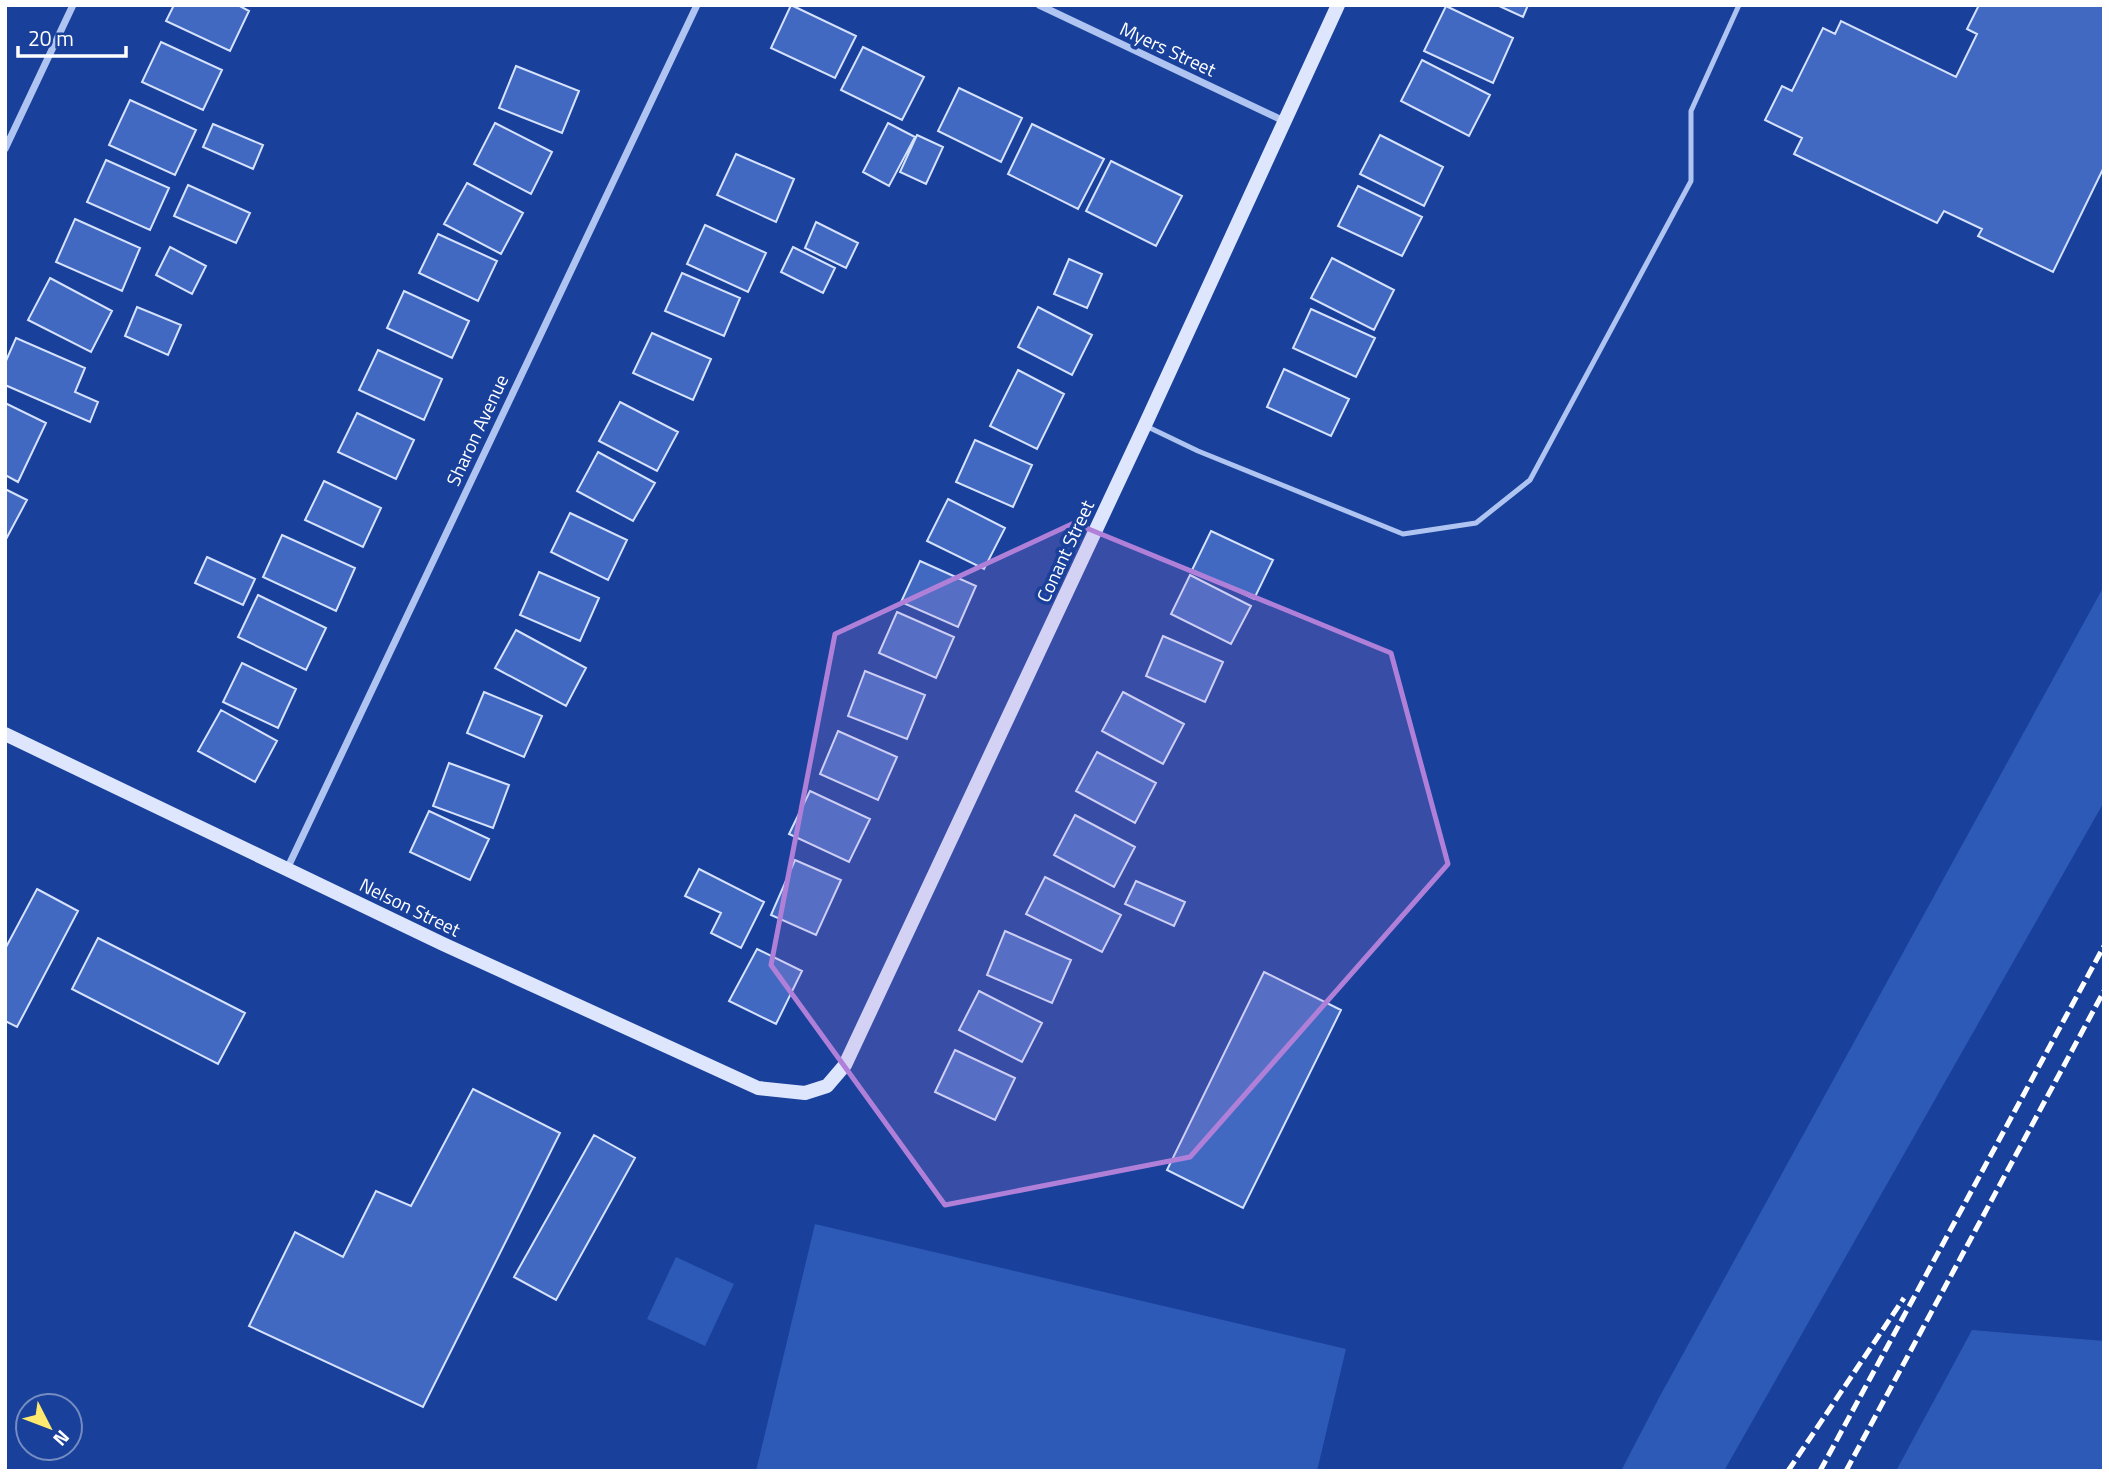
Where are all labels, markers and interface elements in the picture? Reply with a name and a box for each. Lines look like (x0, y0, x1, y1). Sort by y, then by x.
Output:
scale bar (18, 14, 126, 58)
street label: Myers Street (1115, 14, 1221, 84)
text: 20 m (28, 22, 74, 54)
street label: Sharon Avenue (438, 369, 515, 490)
street label: Conant Street (1028, 495, 1101, 607)
street label: Nelson Street (355, 870, 466, 944)
north arrow (14, 1392, 84, 1462)
text: N (47, 1424, 77, 1453)

